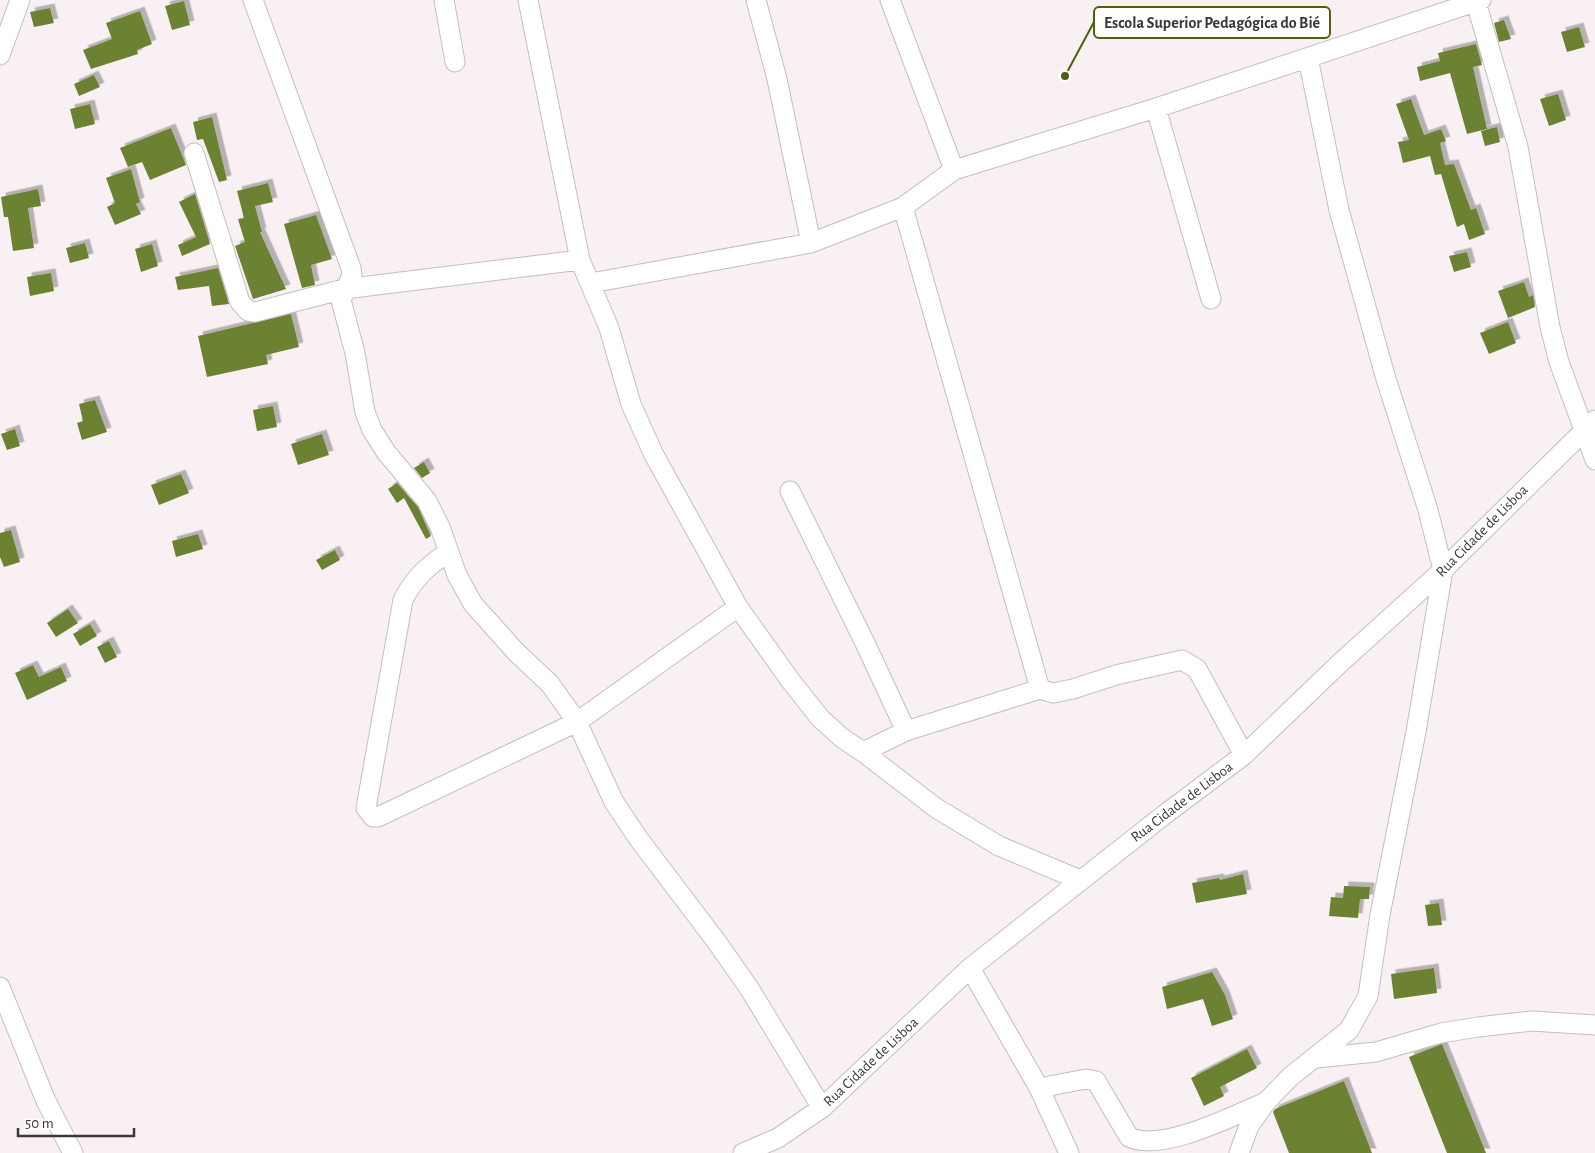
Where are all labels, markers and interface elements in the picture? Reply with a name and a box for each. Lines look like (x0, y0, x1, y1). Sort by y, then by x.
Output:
callout: Escola Superior Pedagógica do Bié (1094, 7, 1330, 38)
text: Escola Superior Pedagógica do Bié (1104, 15, 1321, 31)
street label: Rua Cidade de Lisboa (1433, 482, 1531, 580)
street label: Rua Cidade de Lisboa (1128, 759, 1236, 845)
street label: Rua Cidade de Lisboa (821, 1015, 921, 1109)
scale bar (18, 1106, 134, 1138)
text: 50 m (25, 1116, 54, 1131)

